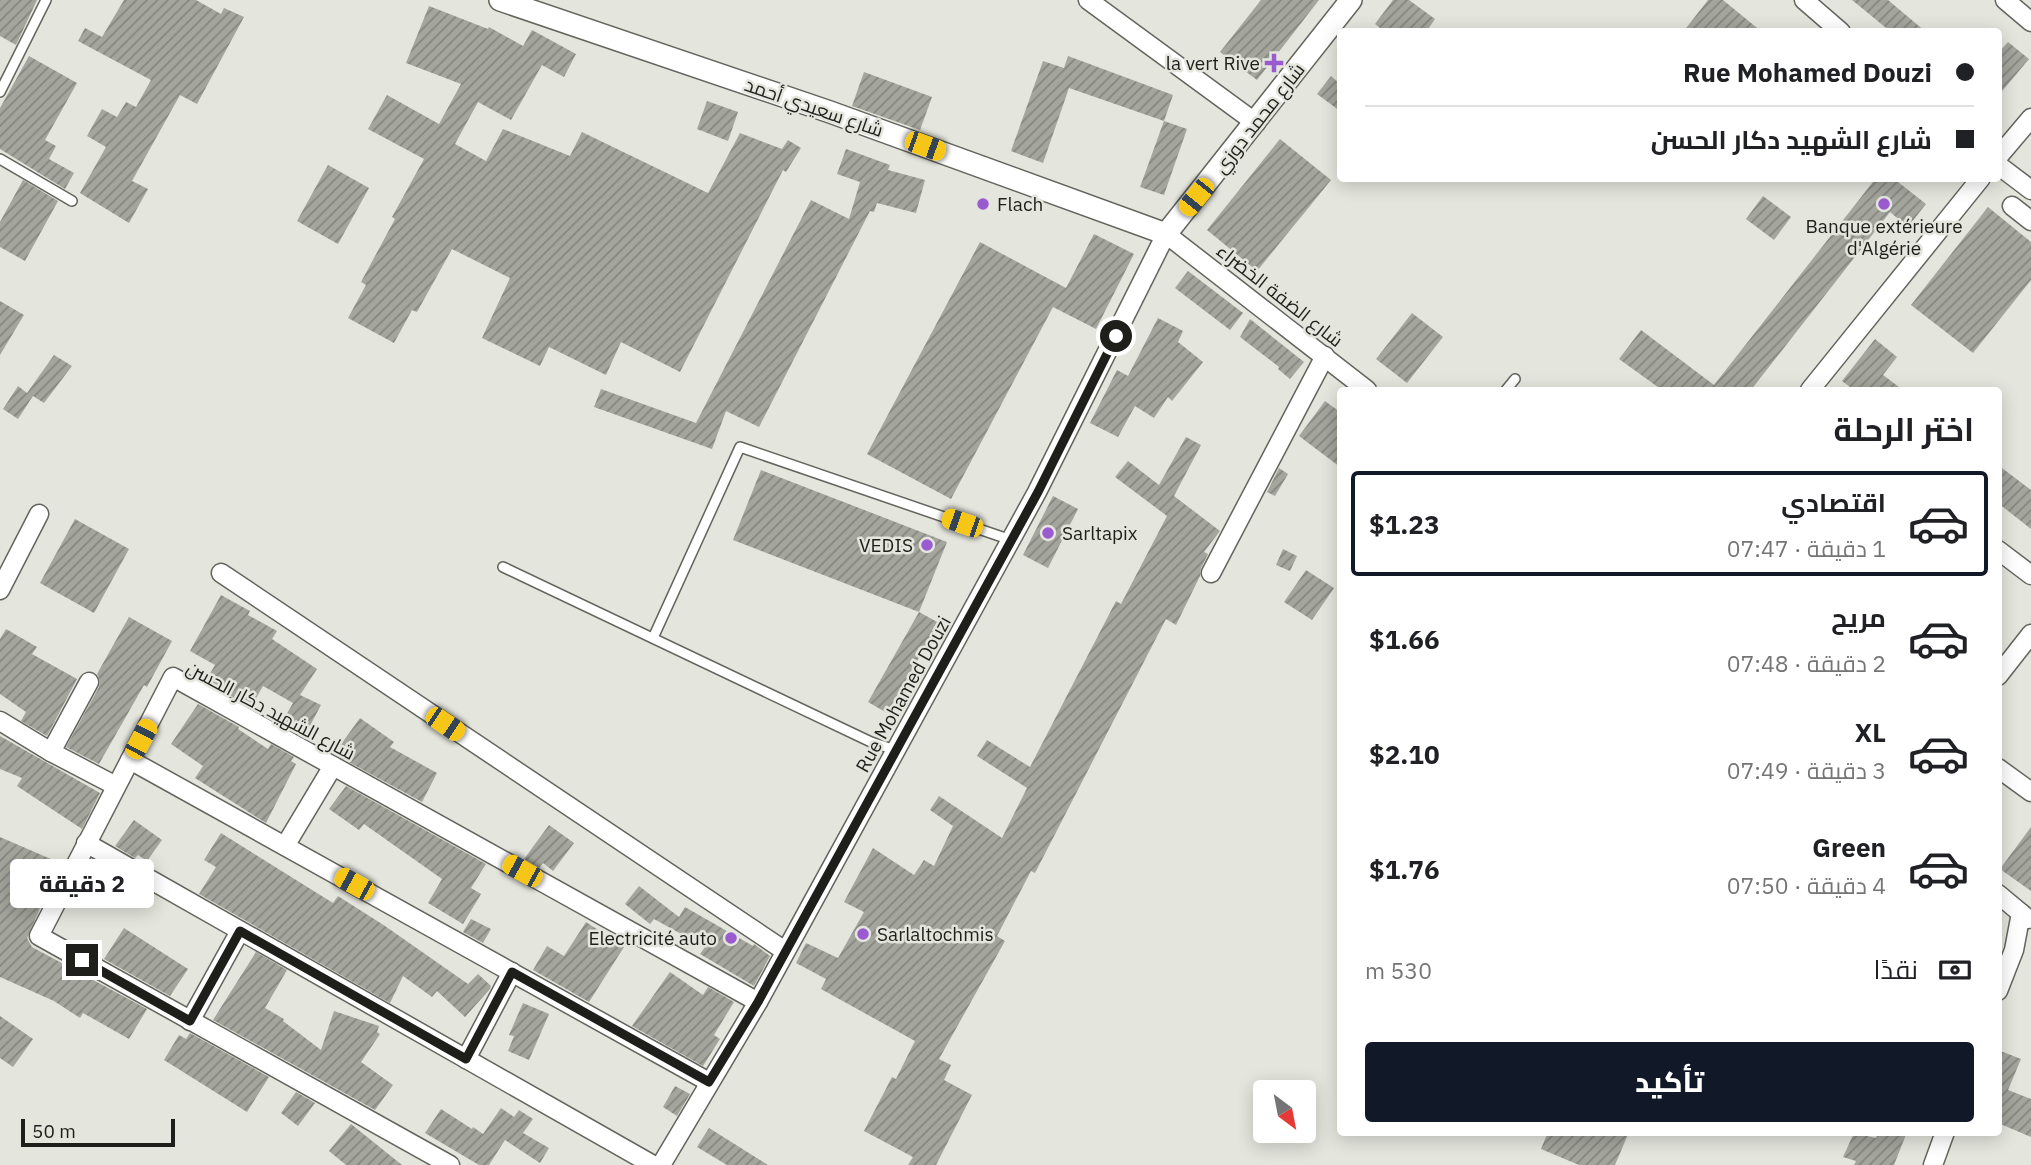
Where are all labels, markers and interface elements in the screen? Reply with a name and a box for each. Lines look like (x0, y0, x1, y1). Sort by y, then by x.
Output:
place label: la vert Rive (1166, 51, 1260, 75)
marker: la vert Rive (1266, 55, 1282, 71)
text: Rue Mohamed Douzi (1683, 55, 1932, 89)
street label: شارع محمد دوزي (1208, 58, 1312, 180)
street label: شارع سعيدي أحمد (741, 72, 886, 145)
text: شارع الشهيد دكار الحسن (1651, 122, 1932, 156)
car (902, 129, 949, 163)
car (1175, 174, 1218, 220)
place label: Flach (997, 192, 1043, 216)
marker: Flach (975, 196, 991, 212)
marker: Banque extérieure d'Algérie (1876, 196, 1892, 212)
place label: Banque extérieure d'Algérie (1805, 214, 1963, 260)
street label: شارع الضفة الخضراء (1211, 238, 1348, 353)
route start (1100, 320, 1132, 352)
text: اختر الرحلة (1833, 408, 1974, 450)
text: اقتصادي (1781, 485, 1886, 519)
icon: car (1907, 492, 1970, 555)
car (939, 506, 986, 540)
text: $1.23 (1369, 507, 1440, 541)
place label: Sarltapix (1062, 521, 1138, 545)
marker: Sarltapix (1040, 525, 1056, 541)
place label: VEDIS (859, 533, 913, 557)
text: 1 دقيقة · 07:47 (1727, 533, 1886, 563)
marker: VEDIS (919, 537, 935, 553)
text: مريح (1831, 600, 1886, 634)
icon: car (1907, 607, 1970, 670)
street label: Rue Mohamed Douzi (850, 612, 956, 776)
text: $1.66 (1369, 622, 1440, 656)
text: 2 دقيقة · 07:48 (1727, 648, 1886, 678)
street label: شارع الشهيد دكار الحسن (181, 655, 360, 766)
car (422, 704, 469, 744)
text: XL (1855, 715, 1886, 749)
car (122, 716, 161, 762)
icon: car (1907, 722, 1970, 785)
text: $2.10 (1369, 737, 1440, 771)
text: 3 دقيقة · 07:49 (1727, 755, 1886, 785)
text: Green (1812, 830, 1886, 864)
icon: car (1907, 837, 1970, 900)
car (499, 852, 546, 890)
text: $1.76 (1369, 852, 1440, 886)
callout: 2 دقيقة (10, 858, 154, 908)
car (331, 865, 378, 903)
text: 2 دقيقة (39, 868, 125, 898)
text: 4 دقيقة · 07:50 (1727, 870, 1886, 900)
place label: Sarlaltochmis (877, 922, 994, 946)
place label: Electricité auto (588, 926, 717, 950)
marker: Sarlaltochmis (855, 926, 871, 942)
marker: Electricité auto (723, 930, 739, 946)
route end (66, 944, 98, 976)
icon: cash (1936, 951, 1974, 989)
text: نقدًا (1874, 952, 1918, 986)
text: 530 m (1365, 955, 1432, 985)
button: تأكيد (1365, 1042, 1974, 1122)
north arrow (1253, 1080, 1316, 1143)
map controls (1253, 1080, 1316, 1143)
scale bar (21, 1116, 175, 1148)
text: 50 m (32, 1119, 76, 1143)

